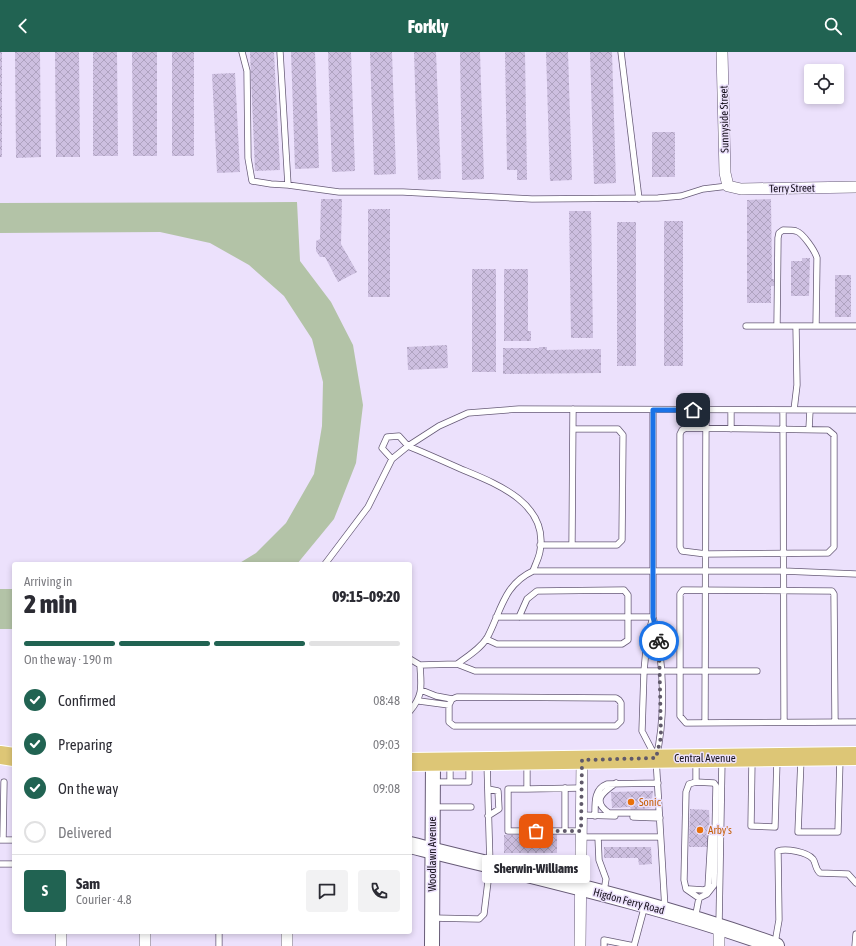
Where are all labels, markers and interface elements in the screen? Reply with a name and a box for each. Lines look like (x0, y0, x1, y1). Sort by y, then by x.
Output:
icon: back (12, 15, 34, 37)
icon: search (822, 15, 844, 37)
text: Forkly (408, 16, 448, 37)
map controls (804, 64, 844, 104)
button: locate (804, 64, 844, 104)
street label: Sunnyside Street (717, 85, 731, 153)
street label: Terry Street (769, 182, 815, 194)
pin (676, 393, 710, 427)
icon: home (682, 399, 704, 421)
text: Arriving in (24, 574, 72, 589)
text: 09:15–09:20 (332, 588, 400, 605)
text: 2 min (24, 589, 77, 619)
courier (639, 621, 679, 661)
icon: bike (648, 630, 670, 652)
text: On the way · 190 m (24, 652, 112, 667)
icon: check (24, 689, 46, 711)
text: Confirmed (58, 692, 116, 709)
text: 08:48 (373, 693, 400, 708)
icon: check (24, 733, 46, 755)
text: Preparing (58, 736, 112, 753)
text: 09:03 (373, 737, 400, 752)
street label: Central Avenue (674, 752, 736, 764)
icon: check (24, 777, 46, 799)
text: On the way (58, 780, 119, 797)
text: 09:08 (373, 781, 400, 796)
place label: Sonic (639, 796, 662, 808)
marker: Sonic (626, 797, 636, 807)
pin (519, 814, 553, 848)
street label: Woodlawn Avenue (426, 816, 438, 892)
icon: bag (525, 820, 547, 842)
text: Delivered (58, 824, 112, 841)
place label: Arby's (708, 824, 732, 836)
marker: Arby's (695, 825, 705, 835)
callout: Sherwin-Williams (482, 855, 590, 883)
text: Sherwin-Williams (494, 861, 578, 876)
button: chat (306, 870, 348, 912)
button: phone (358, 870, 400, 912)
text: Sam (76, 875, 100, 892)
text: S (42, 882, 48, 899)
street label: Higdon Ferry Road (592, 886, 666, 916)
text: Courier · 4.8 (76, 892, 132, 907)

